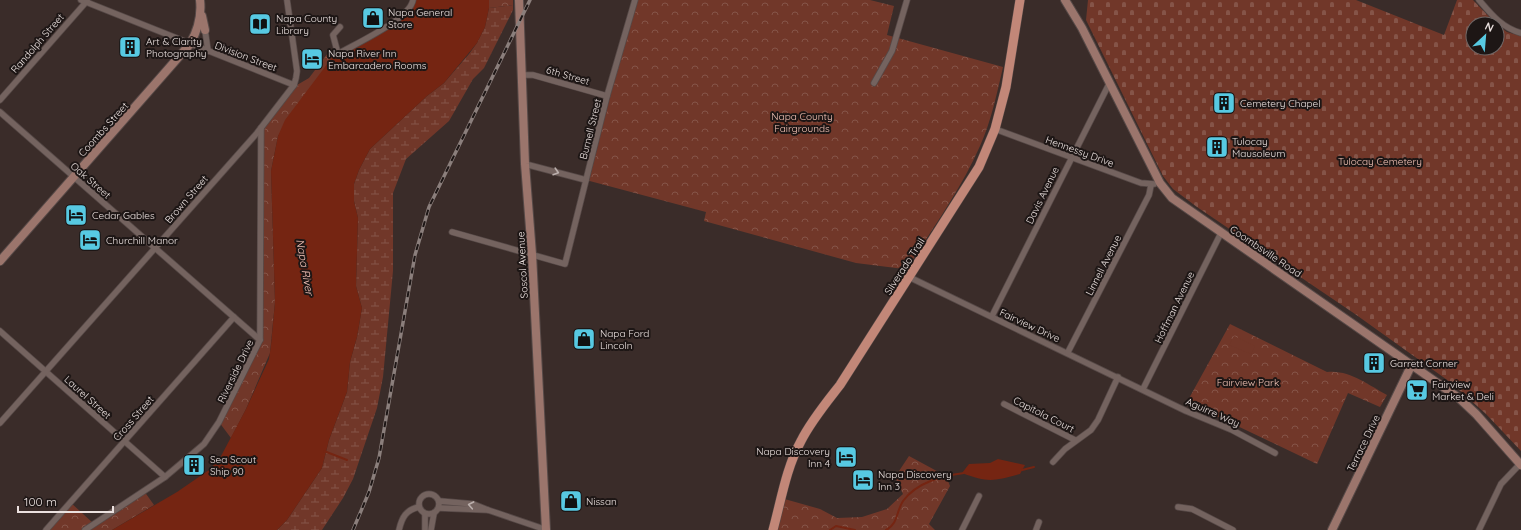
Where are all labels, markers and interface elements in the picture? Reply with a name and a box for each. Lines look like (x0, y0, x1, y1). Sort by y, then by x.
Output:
shop icon: Napa General Store (360, 5, 386, 31)
place label: Napa General Store (388, 6, 452, 31)
street label: Randolph Street (8, 10, 67, 76)
library icon: Napa County Library (247, 11, 273, 37)
place label: Napa County Library (276, 12, 337, 37)
north arrow (1465, 16, 1505, 56)
text: N (1483, 19, 1496, 35)
building icon: Art & Clarity Photography (117, 34, 143, 60)
place label: Art & Clarity Photography (146, 35, 206, 60)
street label: Division Street (213, 39, 279, 74)
hotel icon: Napa River Inn Embarcadero Rooms (299, 46, 325, 72)
place label: Napa River Inn Embarcadero Rooms (328, 47, 427, 72)
street label: 6th Street (545, 63, 592, 88)
building icon: Cemetery Chapel (1211, 90, 1237, 116)
street label: Burnell Street (577, 97, 604, 161)
place label: Cemetery Chapel (1240, 97, 1320, 110)
street label: Coombs Street (76, 99, 132, 159)
park label: Napa County Fairgrounds (771, 110, 833, 135)
street label: Hennessy Drive (1044, 133, 1116, 170)
building icon: Tulocay Mausoleum (1204, 134, 1230, 160)
place label: Tulocay Mausoleum (1232, 135, 1285, 160)
park label: Tulocay Cemetery (1338, 155, 1422, 168)
street label: Oak Street (68, 159, 114, 202)
street label: Davis Avenue (1023, 164, 1062, 226)
one-way arrow (552, 167, 559, 175)
street label: Brown Street (162, 172, 211, 226)
hotel icon: Cedar Gables (63, 202, 89, 228)
place label: Cedar Gables (92, 209, 155, 222)
street label: Coombsville Road (1227, 223, 1304, 280)
hotel icon: Churchill Manor (77, 227, 103, 253)
street label: Soscol Avenue (514, 231, 531, 299)
street label: Linnell Avenue (1083, 232, 1124, 298)
place label: Churchill Manor (106, 234, 178, 247)
street label: Silverado Trail (881, 235, 928, 297)
water label: Napa River (293, 238, 317, 298)
street label: Hoffman Avenue (1151, 269, 1198, 345)
street label: Fairview Drive (997, 306, 1062, 345)
shop icon: Napa Ford Lincoln (571, 326, 597, 352)
place label: Napa Ford Lincoln (600, 327, 649, 352)
street label: Riverside Drive (215, 337, 257, 405)
building icon: Garrett Corner (1361, 350, 1387, 376)
place label: Garrett Corner (1390, 357, 1458, 370)
street label: Laurel Street (62, 373, 114, 422)
park label: Fairview Park (1217, 376, 1279, 389)
supermarket icon: Fairview Market & Deli (1404, 377, 1430, 403)
place label: Fairview Market & Deli (1432, 378, 1494, 403)
street label: Cross Street (110, 393, 157, 444)
street label: Capitola Court (1011, 393, 1077, 436)
street label: Aguirre Way (1184, 395, 1242, 430)
street label: Terrace Drive (1344, 412, 1383, 474)
hotel icon: Napa Discovery Inn 4 (833, 444, 859, 470)
place label: Napa Discovery Inn 4 (756, 445, 830, 470)
building icon: Sea Scout Ship 90 (181, 452, 207, 478)
place label: Sea Scout Ship 90 (210, 453, 257, 478)
hotel icon: Napa Discovery Inn 3 (850, 467, 876, 493)
place label: Napa Discovery Inn 3 (878, 468, 952, 493)
scale bar (18, 488, 113, 514)
shop icon: Nissan (558, 488, 584, 514)
text: 100 m (24, 494, 57, 509)
place label: Nissan (586, 495, 617, 508)
one-way arrow (468, 501, 474, 509)

